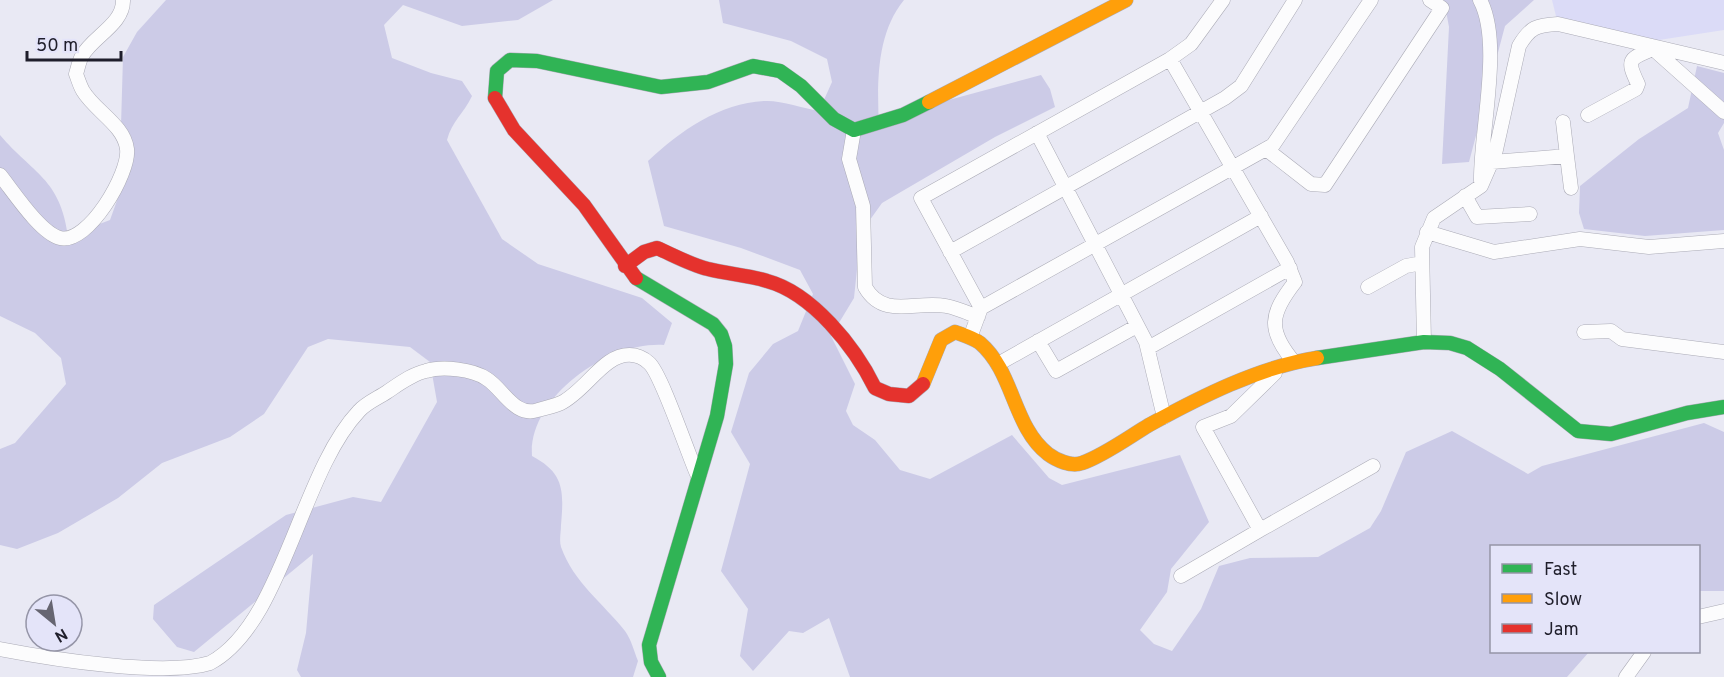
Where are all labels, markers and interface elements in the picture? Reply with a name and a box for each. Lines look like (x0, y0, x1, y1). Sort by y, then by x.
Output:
scale bar (27, 24, 122, 62)
text: 50 m (36, 35, 78, 58)
legend (1490, 545, 1700, 653)
text: Fast (1544, 559, 1577, 582)
text: Slow (1544, 589, 1582, 612)
north arrow (24, 593, 84, 653)
text: Jam (1544, 619, 1579, 642)
text: N (51, 623, 70, 646)

